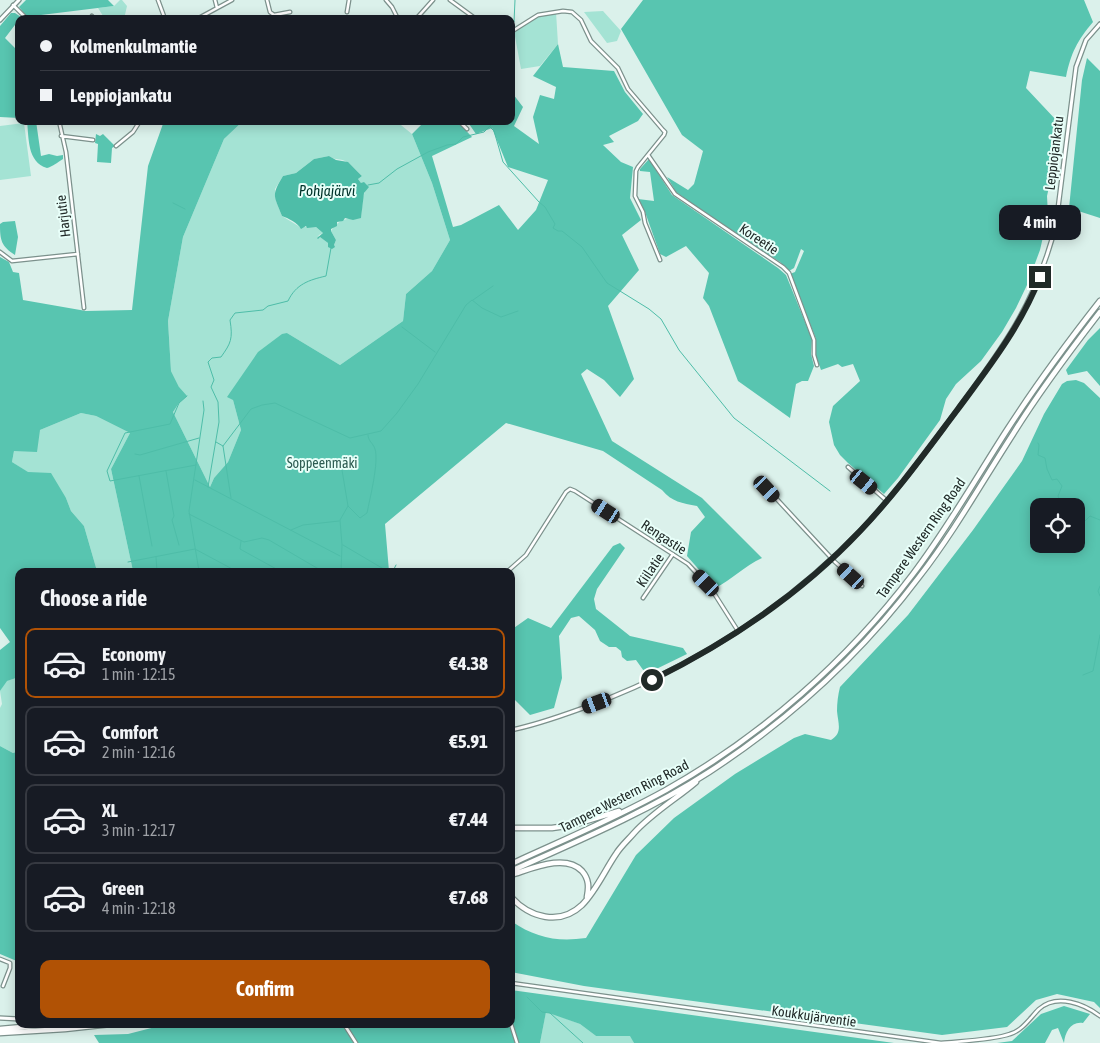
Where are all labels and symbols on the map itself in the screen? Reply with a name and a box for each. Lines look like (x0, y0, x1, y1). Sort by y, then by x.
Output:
street label: Leppiojankatu (1041, 115, 1067, 191)
water label: Pohjajärvi (299, 182, 356, 199)
street label: Harjutie (52, 194, 74, 238)
callout: 4 min (999, 204, 1081, 240)
street label: Koreetie (736, 220, 782, 258)
route end (1029, 266, 1051, 288)
park label: Soppeenmäki (287, 455, 357, 471)
car (847, 467, 880, 497)
car (751, 473, 782, 505)
street label: Tampere Western Ring Road (873, 475, 969, 601)
car (589, 497, 622, 525)
street label: Rengastie (638, 516, 690, 558)
street label: Kiilatie (633, 550, 667, 590)
car (834, 560, 867, 592)
car (690, 567, 721, 599)
route start (641, 669, 663, 691)
car (580, 691, 613, 715)
street label: Tampere Western Ring Road (557, 756, 691, 836)
street label: Koukkujärventie (771, 1002, 857, 1030)

